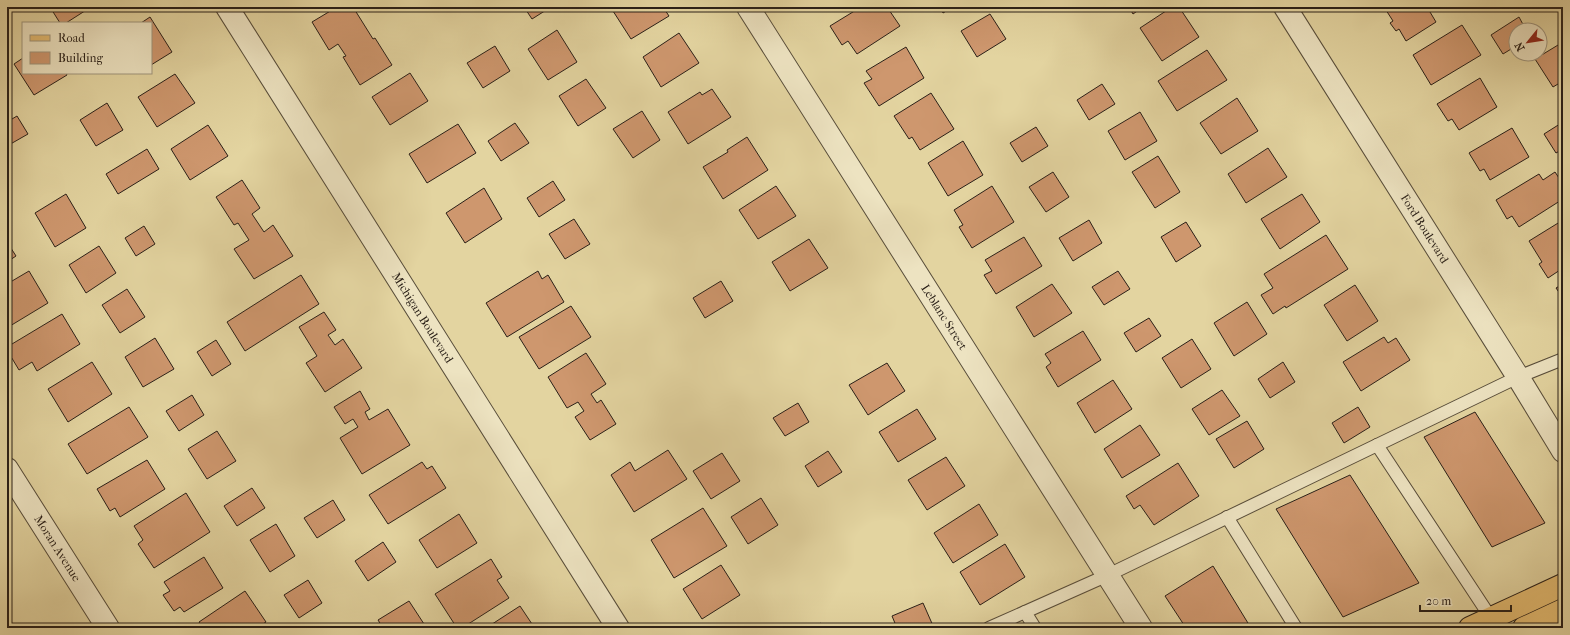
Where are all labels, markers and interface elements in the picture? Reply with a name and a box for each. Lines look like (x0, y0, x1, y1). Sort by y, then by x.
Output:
legend (22, 22, 152, 74)
north arrow (1508, 22, 1548, 62)
text: Road (58, 31, 85, 45)
text: N (1512, 39, 1527, 54)
text: Building (58, 51, 103, 65)
street label: Ford Boulevard (1398, 192, 1452, 266)
street label: Michigan Boulevard (389, 270, 456, 366)
street label: Leblanc Street (918, 282, 971, 353)
street label: Moran Avenue (31, 513, 84, 584)
scale bar (1420, 587, 1511, 613)
text: 20 m (1426, 594, 1451, 608)

